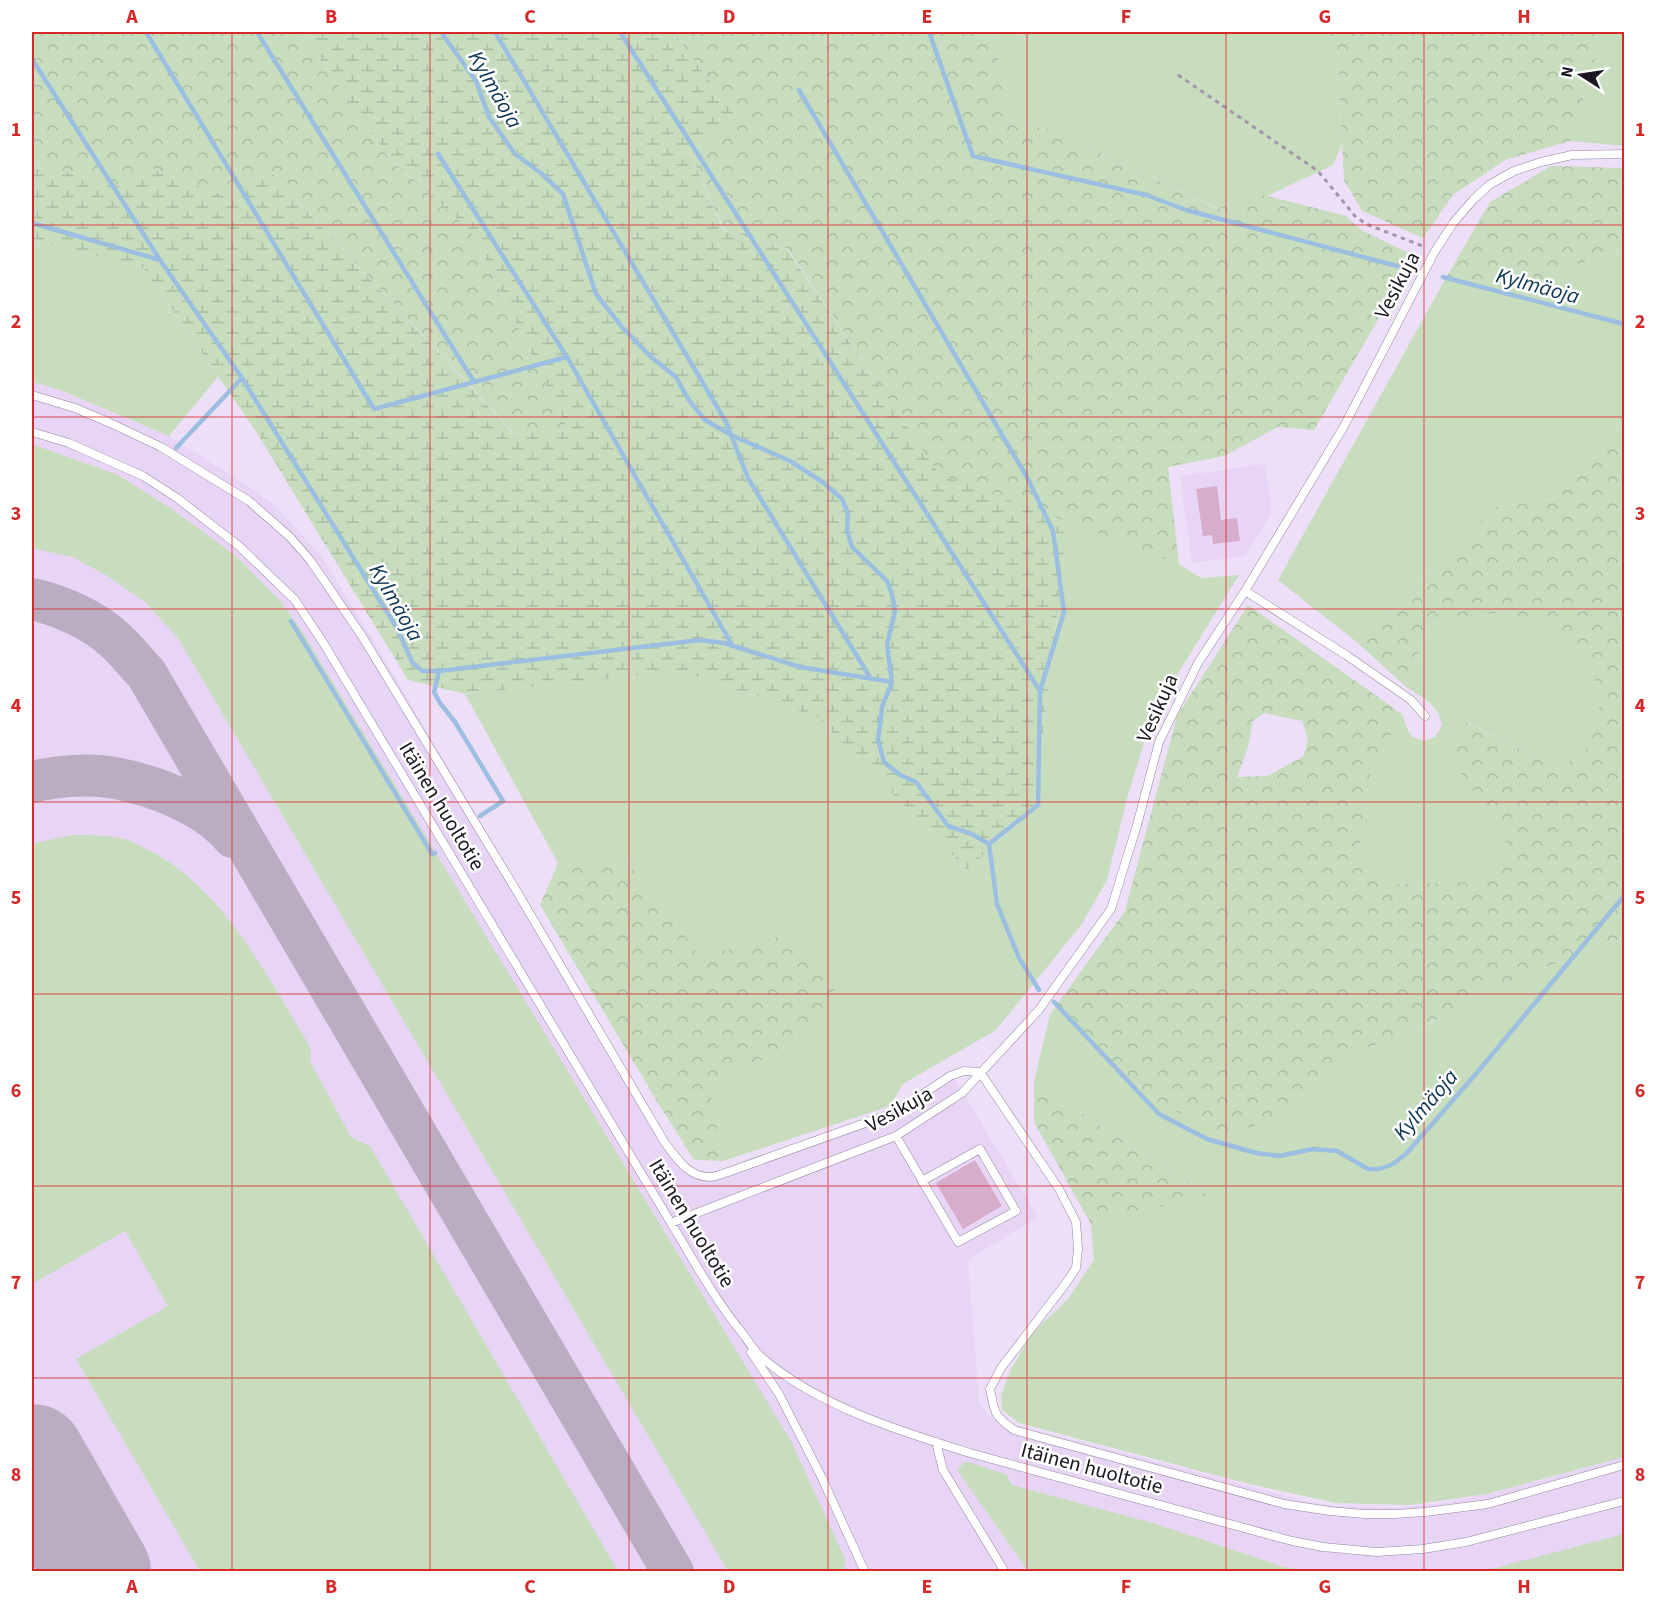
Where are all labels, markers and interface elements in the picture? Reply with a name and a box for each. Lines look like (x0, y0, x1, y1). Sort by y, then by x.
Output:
text: A (125, 3, 138, 31)
text: B (325, 3, 337, 31)
text: C (524, 3, 536, 31)
text: D (723, 3, 735, 31)
text: E (922, 3, 932, 31)
text: F (1121, 3, 1131, 31)
text: G (1319, 3, 1331, 31)
text: H (1517, 3, 1531, 31)
water label: Kylmäoja (460, 45, 530, 135)
north arrow (1551, 45, 1611, 105)
text: N (1555, 65, 1579, 80)
text: 1 (11, 116, 21, 144)
text: 1 (1635, 116, 1645, 144)
street label: Vesikuja (1367, 246, 1427, 324)
water label: Kylmäoja (1492, 259, 1583, 313)
text: 2 (11, 308, 21, 336)
text: 2 (1635, 308, 1645, 336)
text: 3 (11, 500, 21, 528)
text: 3 (1635, 500, 1645, 528)
water label: Kylmäoja (361, 558, 431, 648)
street label: Vesikuja (1129, 669, 1185, 747)
text: 4 (11, 692, 22, 720)
text: 4 (1635, 692, 1646, 720)
street label: Itäinen huoltotie (392, 736, 492, 876)
text: 5 (11, 884, 21, 912)
text: 5 (1635, 884, 1645, 912)
water label: Kylmäoja (1386, 1062, 1466, 1147)
text: 6 (11, 1077, 21, 1105)
text: 6 (1635, 1077, 1645, 1105)
street label: Vesikuja (860, 1078, 938, 1140)
street label: Itäinen huoltotie (642, 1153, 742, 1293)
text: 7 (11, 1269, 21, 1297)
text: 7 (1635, 1269, 1645, 1297)
street label: Itäinen huoltotie (1018, 1435, 1166, 1501)
text: 8 (11, 1461, 21, 1489)
text: 8 (1635, 1461, 1645, 1489)
text: A (125, 1573, 138, 1601)
text: B (325, 1573, 337, 1601)
text: C (524, 1573, 536, 1601)
text: D (723, 1573, 735, 1601)
text: E (922, 1573, 932, 1601)
text: F (1121, 1573, 1131, 1601)
text: G (1319, 1573, 1331, 1601)
text: H (1517, 1573, 1531, 1601)

